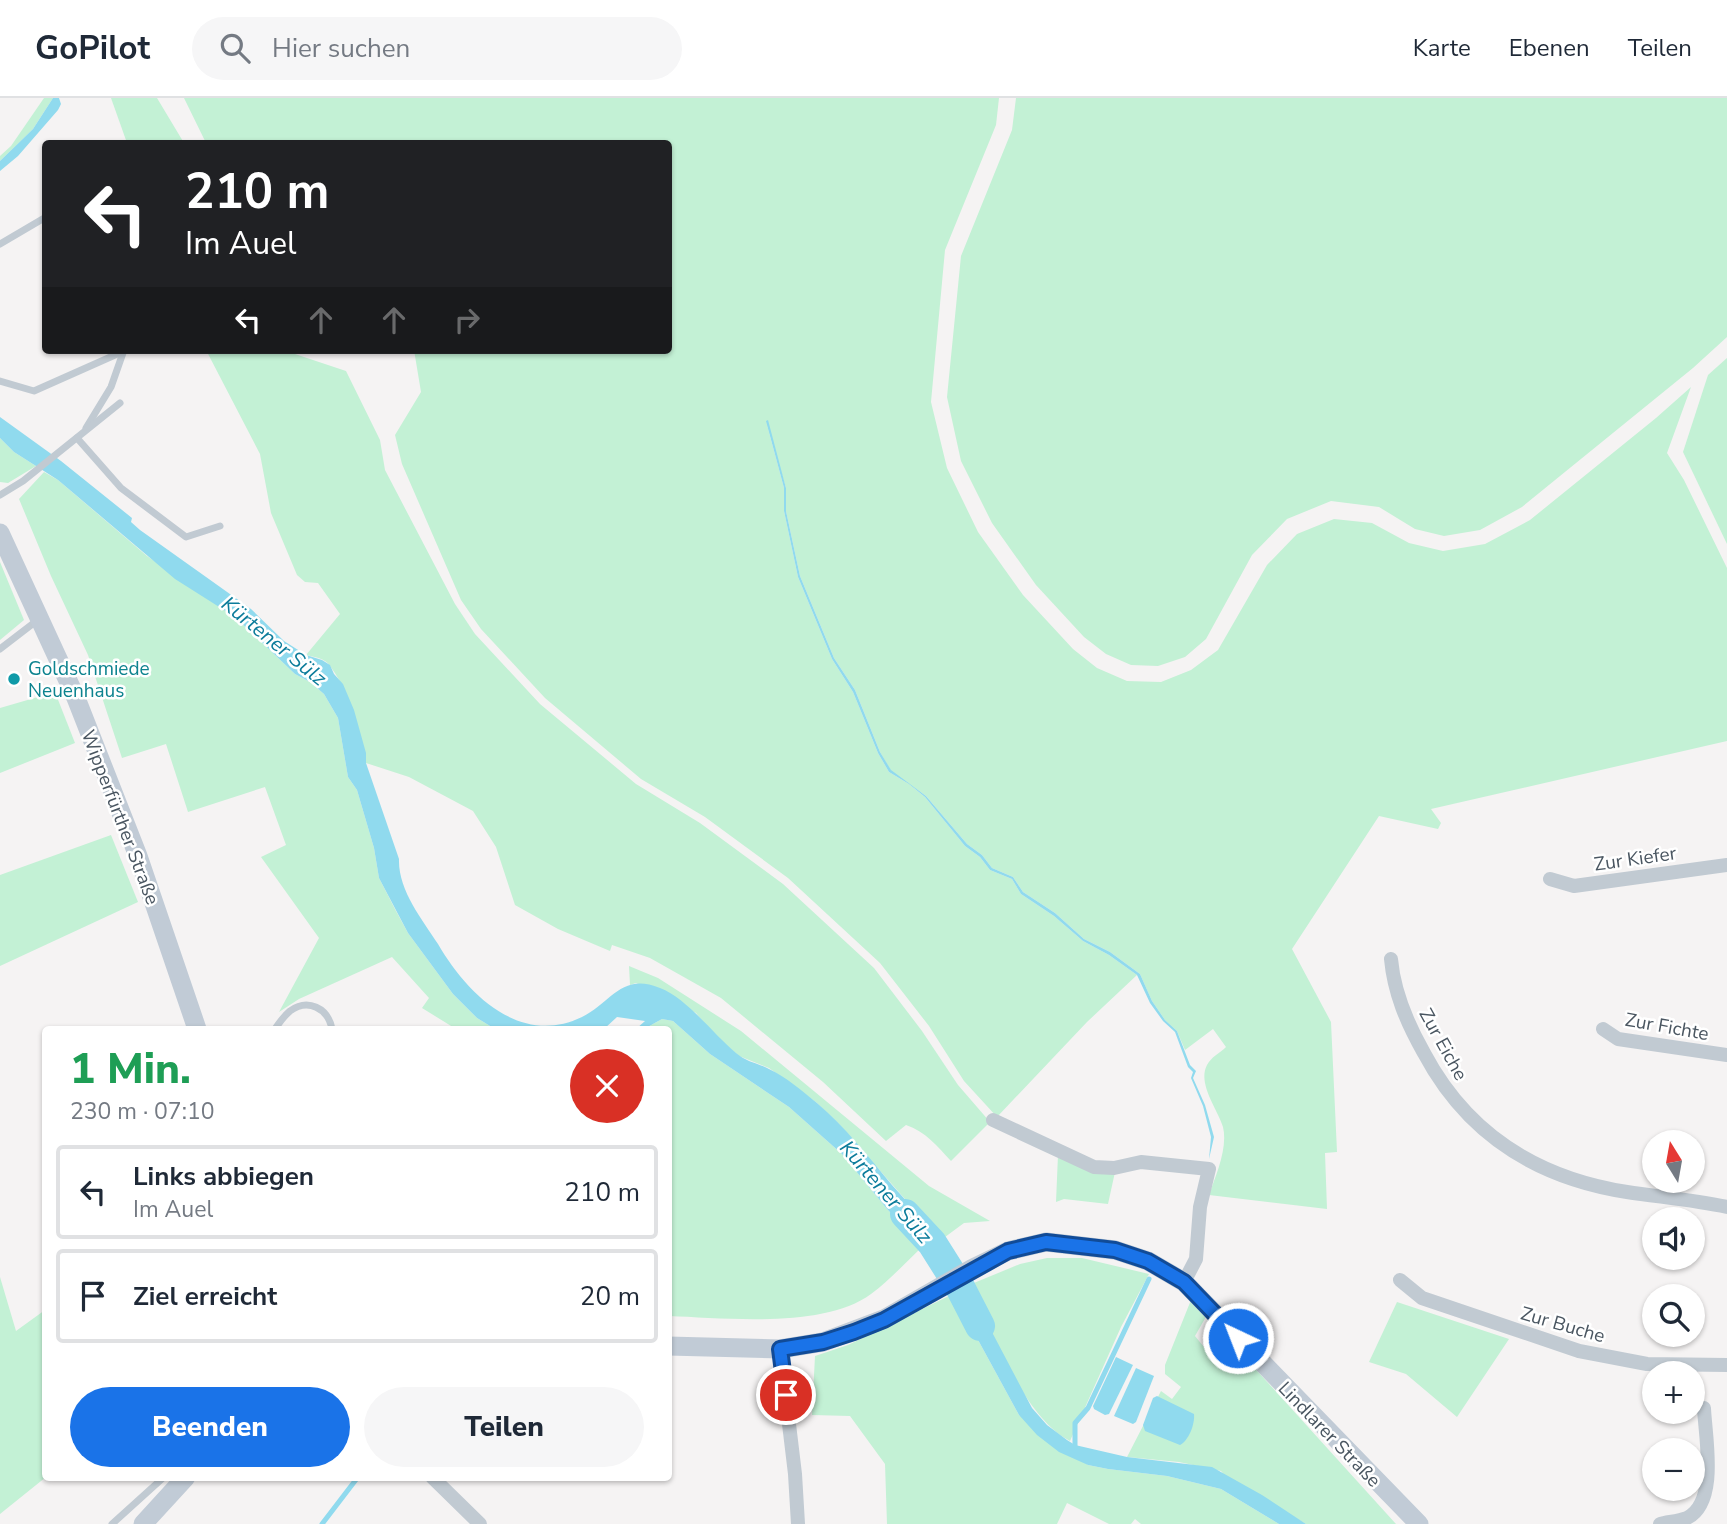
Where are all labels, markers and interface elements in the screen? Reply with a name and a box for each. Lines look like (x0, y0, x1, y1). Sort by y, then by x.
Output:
search box (192, 17, 682, 80)
text: GoPilot (35, 26, 150, 71)
icon: search (216, 29, 254, 67)
text: Hier suchen (272, 31, 410, 66)
text: Karte (1413, 32, 1471, 64)
text: Ebenen (1509, 32, 1590, 64)
text: Teilen (1628, 32, 1692, 64)
text: 210 m (185, 158, 329, 225)
icon: left (70, 168, 161, 259)
text: Im Auel (185, 222, 297, 265)
icon: left (229, 301, 267, 339)
icon: ahead (302, 301, 340, 339)
icon: ahead (375, 301, 413, 339)
icon: right (448, 301, 486, 339)
water label: Kürtener Sülz (216, 590, 333, 692)
place label: Goldschmiede Neuenhaus (28, 656, 150, 704)
marker: Goldschmiede Neuenhaus (6, 671, 22, 687)
street label: Wipperfürther Straße (75, 726, 165, 909)
street label: Zur Kiefer (1592, 840, 1678, 878)
street label: Zur Eiche (1413, 1004, 1474, 1085)
street label: Zur Fichte (1623, 1007, 1711, 1047)
text: 1 Min. (70, 1041, 191, 1098)
button: close (570, 1049, 644, 1123)
text: 230 m · 07:10 (70, 1096, 215, 1127)
north arrow (1642, 1130, 1704, 1194)
map controls (1642, 1130, 1705, 1501)
water label: Kürtener Sülz (833, 1135, 939, 1250)
text: Links abbiegen (133, 1159, 314, 1194)
icon: left (74, 1173, 112, 1211)
text: 210 m (564, 1175, 640, 1210)
text: Im Auel (133, 1194, 213, 1225)
button: sound (1642, 1207, 1705, 1270)
icon: arrive (74, 1277, 112, 1315)
text: Ziel erreicht (133, 1279, 277, 1314)
text: 20 m (580, 1279, 640, 1314)
button: search (1642, 1284, 1705, 1347)
position arrow (1201, 1301, 1275, 1375)
street label: Zur Buche (1518, 1301, 1608, 1349)
button: + (1642, 1361, 1705, 1424)
pin (756, 1365, 816, 1425)
icon: arrive (767, 1376, 805, 1414)
street label: Lindlarer Straße (1272, 1376, 1386, 1493)
button: Beenden (70, 1387, 350, 1467)
button: Teilen (364, 1387, 644, 1467)
button: − (1642, 1438, 1705, 1501)

